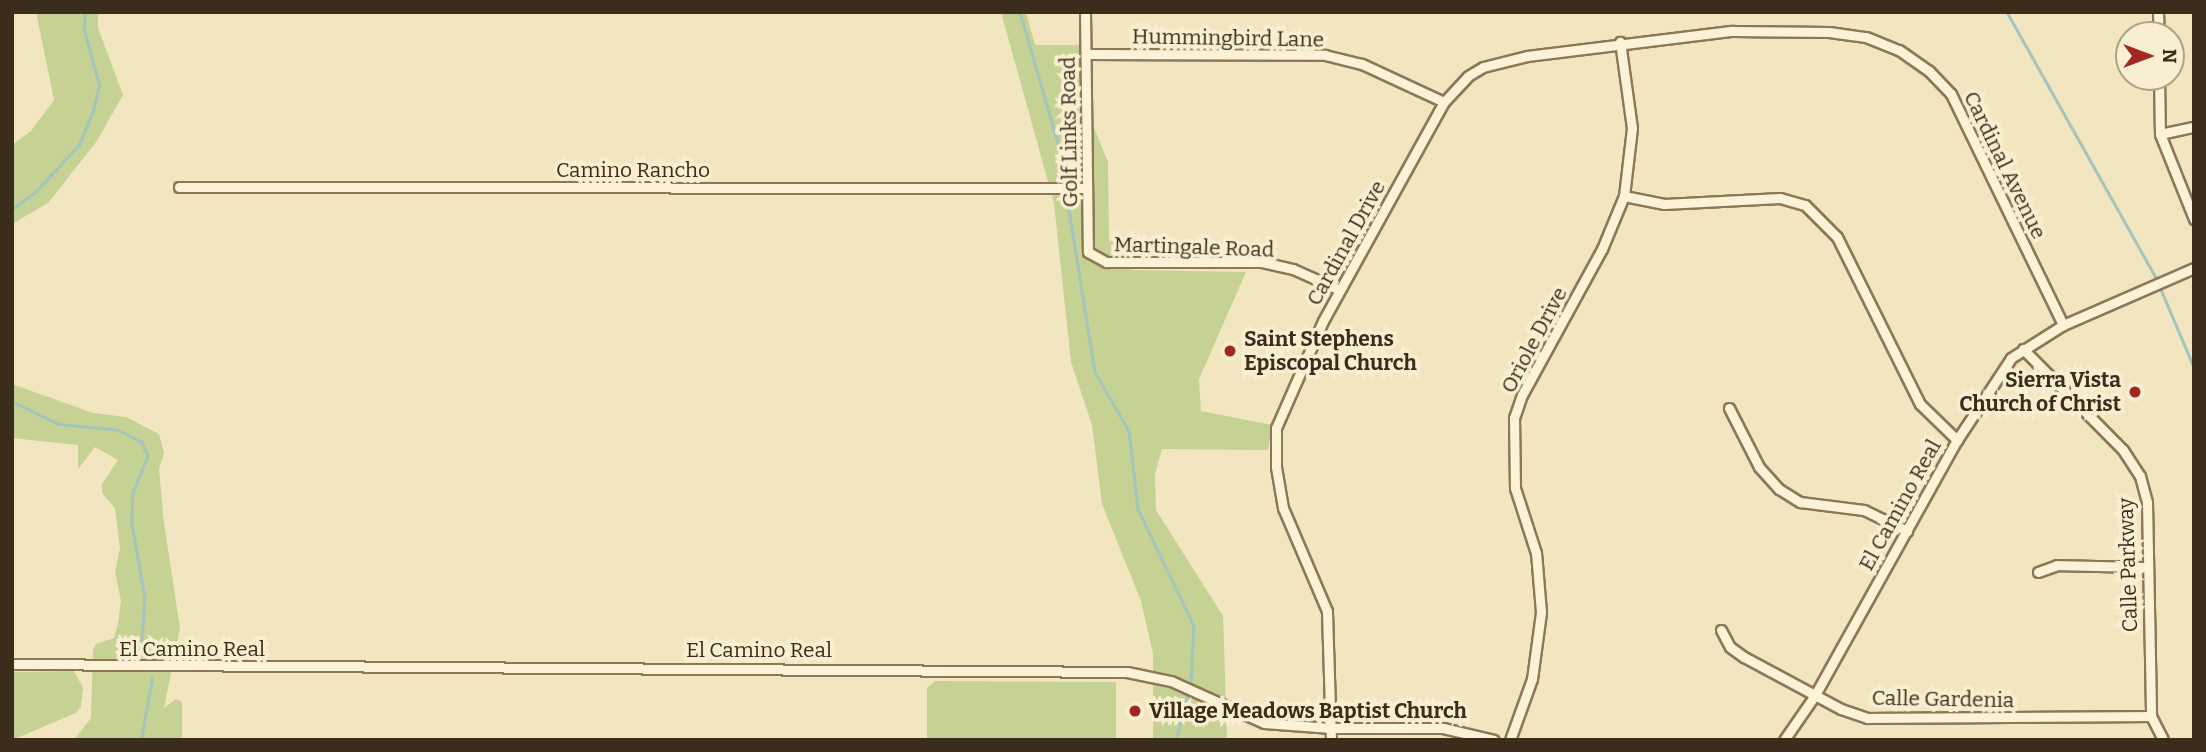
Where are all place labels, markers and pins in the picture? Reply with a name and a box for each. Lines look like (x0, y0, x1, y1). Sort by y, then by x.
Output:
place label: Saint Stephens Episcopal Church (1244, 326, 1417, 376)
marker: Saint Stephens Episcopal Church (1222, 343, 1238, 359)
place label: Sierra Vista Church of Christ (1959, 367, 2121, 417)
marker: Sierra Vista Church of Christ (2127, 384, 2143, 400)
place label: Village Meadows Baptist Church (1149, 698, 1467, 724)
marker: Village Meadows Baptist Church (1127, 703, 1143, 719)

